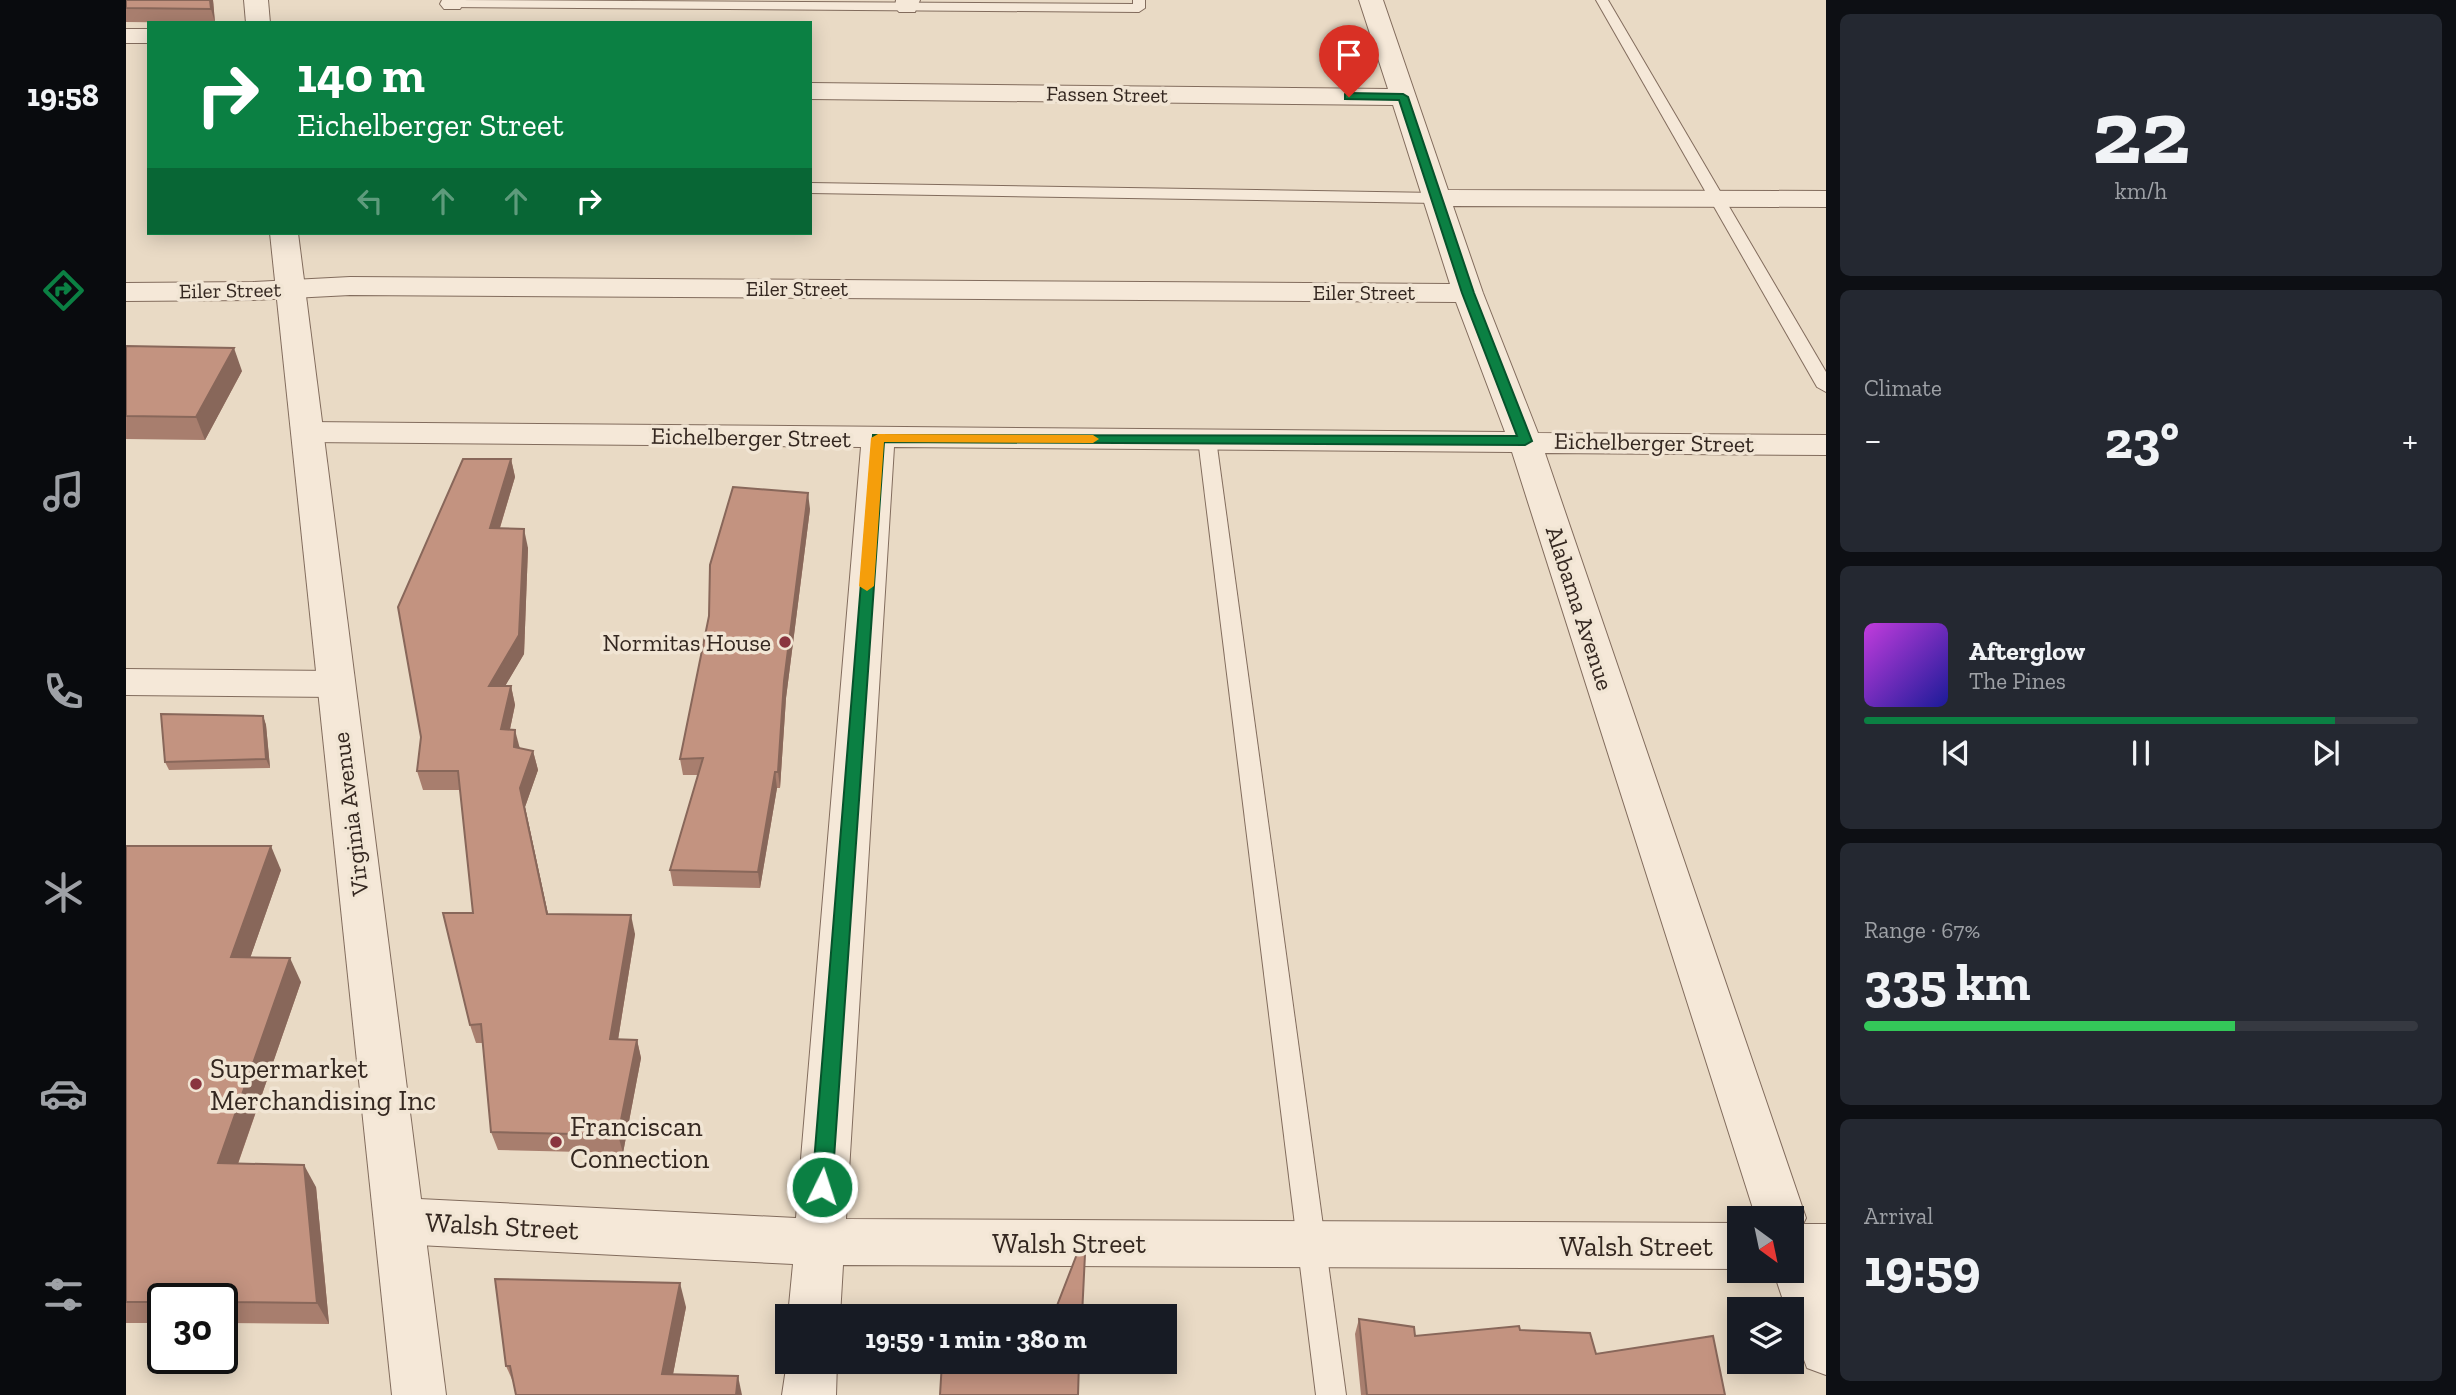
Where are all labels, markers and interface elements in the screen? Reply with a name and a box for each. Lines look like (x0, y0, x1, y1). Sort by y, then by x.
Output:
pin (1319, 25, 1379, 97)
icon: arrive (1330, 36, 1368, 74)
text: 140 m (297, 46, 425, 105)
icon: right (182, 49, 273, 140)
text: 19:58 (27, 76, 99, 114)
text: 22 (2092, 77, 2190, 186)
street label: Fassen Street (1046, 80, 1168, 108)
text: Eichelberger Street (297, 106, 564, 144)
text: km/h (2115, 177, 2167, 205)
icon: left (351, 182, 389, 220)
icon: ahead (424, 182, 462, 220)
icon: ahead (497, 182, 535, 220)
icon: right (570, 182, 608, 220)
icon: directions (39, 266, 88, 315)
street label: Eiler Street (746, 276, 848, 301)
street label: Eiler Street (179, 277, 282, 303)
street label: Eiler Street (1313, 280, 1415, 305)
text: Climate (1864, 374, 1942, 402)
text: 23° (2105, 409, 2179, 471)
text: − (1864, 417, 1882, 463)
text: + (2402, 417, 2418, 463)
street label: Eichelberger Street (651, 421, 851, 453)
street label: Eichelberger Street (1554, 426, 1754, 458)
icon: music (39, 467, 88, 516)
street label: Alabama Avenue (1540, 522, 1620, 694)
place label: Normitas House (602, 628, 771, 657)
marker: Normitas House (777, 634, 793, 650)
text: Afterglow (1969, 635, 2085, 667)
icon: phone (39, 667, 88, 716)
text: The Pines (1969, 667, 2066, 695)
street label: Virginia Avenue (326, 731, 375, 898)
icon: previous (1937, 734, 1975, 772)
icon: pause (2122, 734, 2160, 772)
icon: next (2307, 734, 2345, 772)
icon: climate (39, 868, 88, 917)
text: Range · 67% (1864, 916, 1980, 944)
text: 335 km (1864, 951, 2031, 1013)
place label: Supermarket Merchandising Inc (210, 1052, 436, 1117)
icon: car (39, 1069, 88, 1118)
marker: Supermarket Merchandising Inc (188, 1076, 204, 1092)
place label: Franciscan Connection (570, 1110, 709, 1175)
marker: Franciscan Connection (548, 1134, 564, 1150)
position arrow (785, 1150, 859, 1224)
text: Arrival (1864, 1202, 1933, 1230)
street label: Walsh Street (424, 1206, 580, 1247)
north arrow (1727, 1206, 1804, 1283)
map controls (1727, 1206, 1804, 1374)
street label: Walsh Street (992, 1227, 1146, 1260)
street label: Walsh Street (1559, 1230, 1713, 1263)
text: 19:59 (1864, 1237, 1981, 1299)
icon: filters (39, 1270, 88, 1319)
speed limit sign: 30 (147, 1283, 238, 1374)
button: layers (1727, 1297, 1804, 1374)
text: 19:59 · 1 min · 380 m (865, 1323, 1087, 1355)

